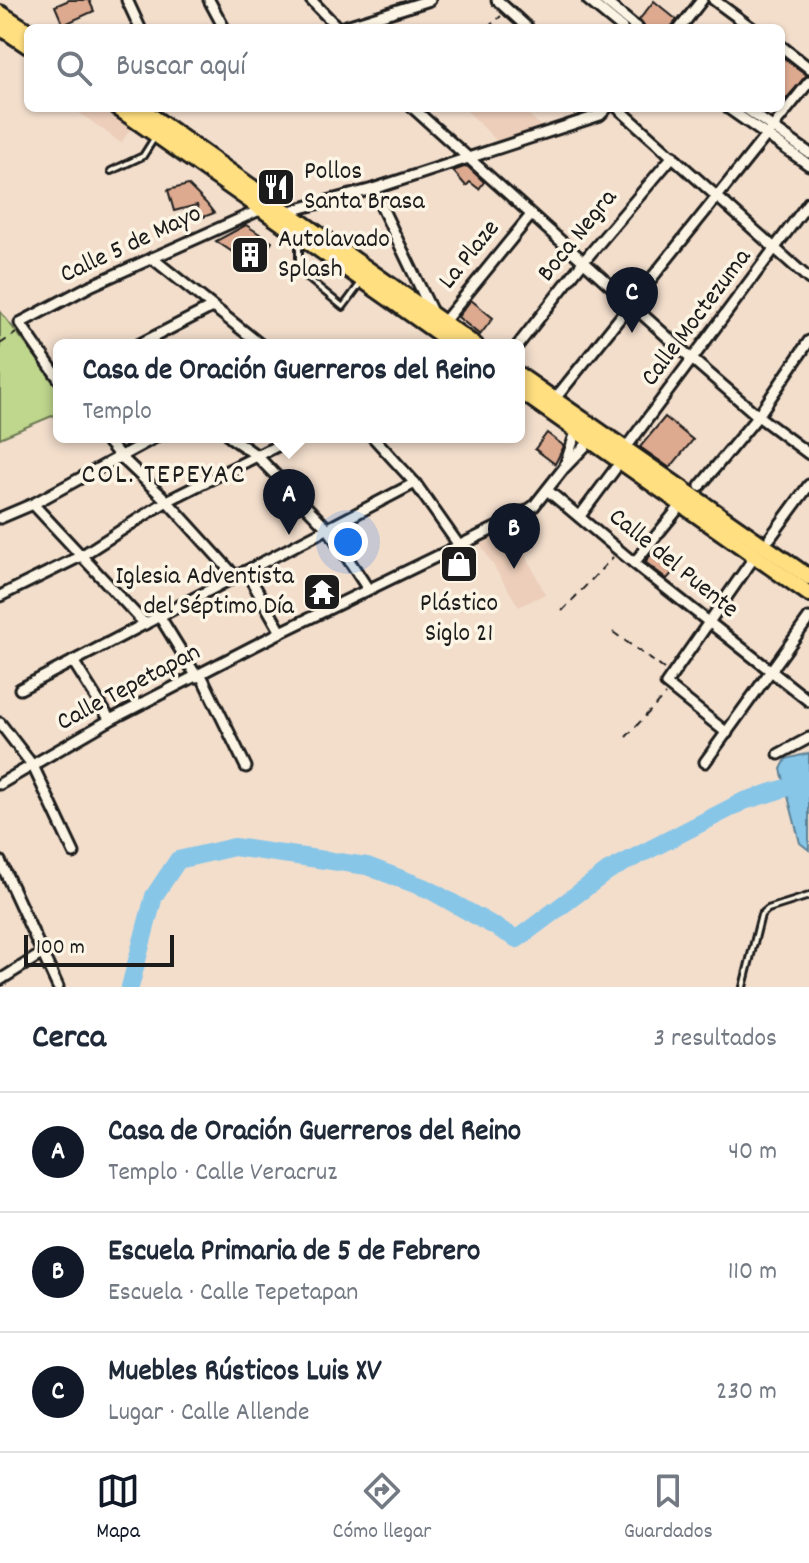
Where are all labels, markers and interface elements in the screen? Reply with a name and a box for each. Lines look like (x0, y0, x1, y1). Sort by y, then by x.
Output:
search box (24, 24, 785, 112)
icon: search (52, 46, 96, 90)
text: Buscar aquí (116, 47, 246, 90)
place label: Pollos Santa Brasa (304, 154, 426, 221)
restaurant icon: Pollos Santa Brasa (255, 166, 297, 208)
street label: Boca Negra (529, 181, 627, 290)
street label: Calle 5 de Mayo (54, 196, 208, 294)
street label: La Plaze (430, 212, 510, 298)
place label: Autolavado Splash (278, 222, 390, 289)
building icon: Autolavado Splash (229, 234, 271, 276)
street label: Calle Moctezuma (633, 241, 762, 395)
pin: C (606, 267, 658, 333)
popup (53, 339, 525, 443)
text: Casa de Oración Guerreros del Reino (82, 351, 496, 394)
text: Templo (82, 394, 152, 431)
district label: COL. TEPEYAC (81, 457, 247, 497)
pin: A (263, 469, 315, 535)
street label: Calle del Puente (600, 500, 746, 628)
pin: B (488, 503, 540, 569)
your location (328, 522, 368, 562)
shop icon: Plástico Siglo 21 (438, 543, 480, 585)
place label: Iglesia Adventista del Séptimo Día (115, 559, 295, 626)
temple icon: Iglesia Adventista del Séptimo Día (301, 571, 343, 613)
place label: Plástico Siglo 21 (420, 586, 498, 653)
street label: Calle Tepetapan (51, 635, 207, 741)
scale bar (24, 931, 174, 967)
text: 100 m (36, 933, 85, 964)
text: Cerca (32, 1015, 106, 1064)
text: 3 resultados (654, 1021, 777, 1058)
text: Casa de Oración Guerreros del Reino (108, 1112, 521, 1155)
text: A (51, 1134, 65, 1171)
text: 40 m (728, 1134, 777, 1171)
text: Templo · Calle Veracruz (108, 1155, 337, 1192)
text: Escuela Primaria de 5 de Febrero (108, 1232, 480, 1275)
text: B (52, 1254, 64, 1291)
text: 110 m (728, 1254, 777, 1291)
text: Escuela · Calle Tepetapan (108, 1275, 358, 1312)
text: Muebles Rústicos Luis XV (108, 1352, 381, 1395)
text: C (52, 1374, 64, 1411)
text: 230 m (716, 1374, 777, 1411)
text: Lugar · Calle Allende (108, 1395, 309, 1432)
tab: Mapa (96, 1469, 140, 1548)
tab: Cómo llegar (333, 1469, 431, 1548)
tab: Guardados (624, 1469, 713, 1548)

